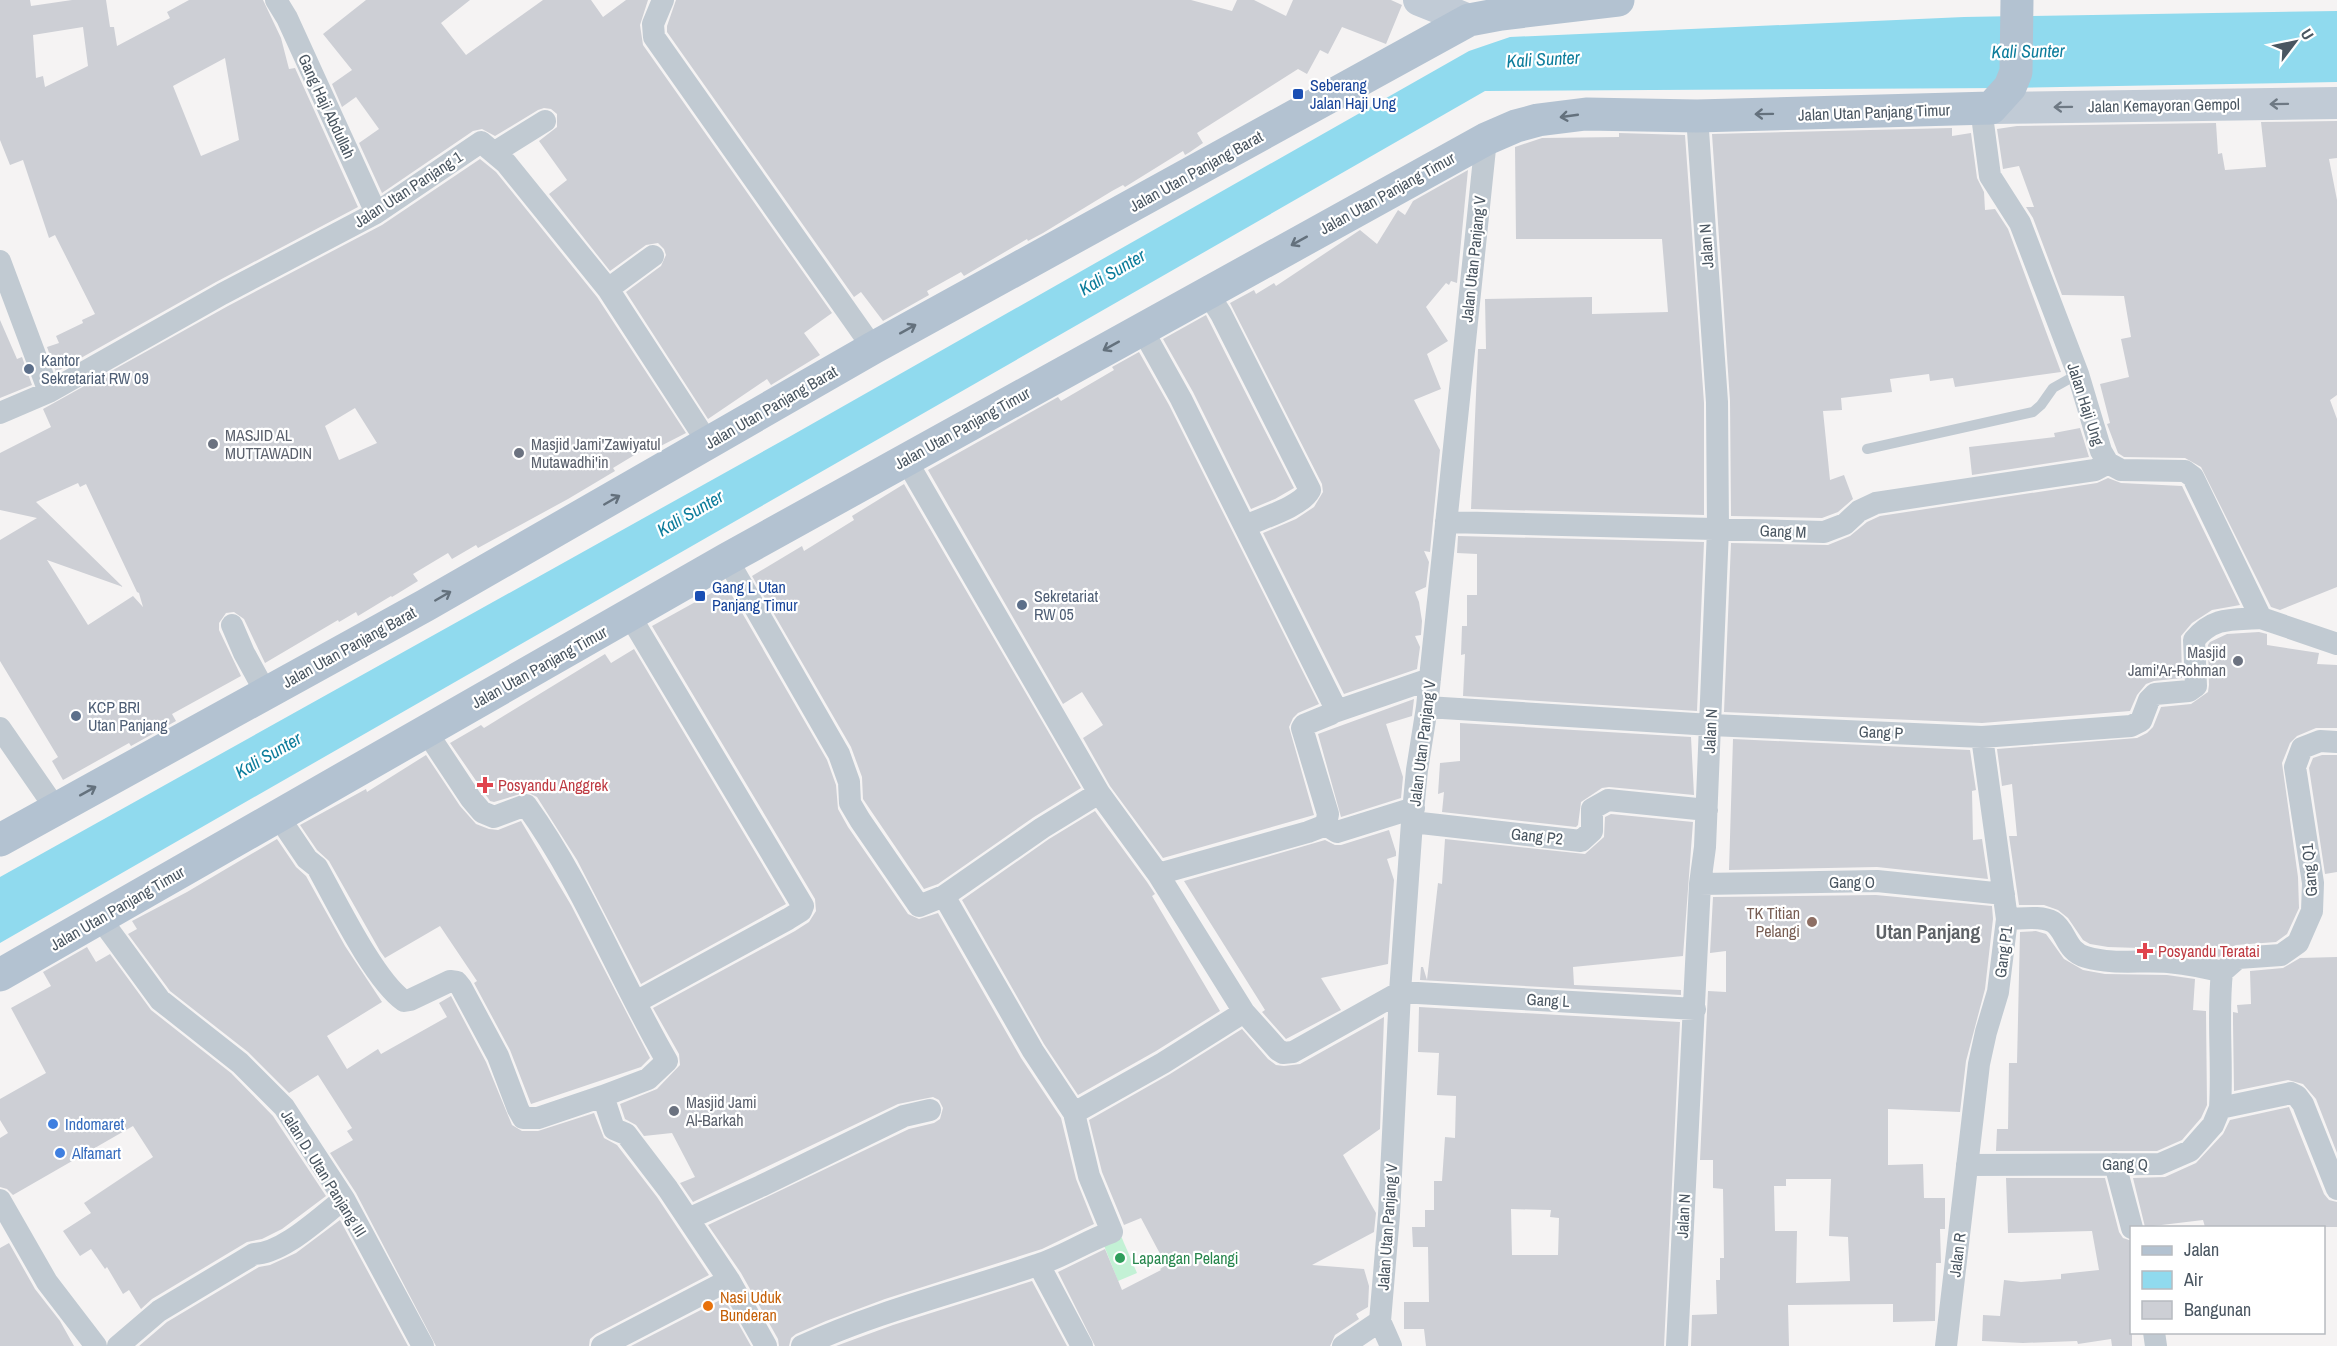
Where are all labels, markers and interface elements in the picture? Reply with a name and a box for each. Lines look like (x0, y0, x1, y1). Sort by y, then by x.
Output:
north arrow (2265, 12, 2325, 72)
text: U (2296, 24, 2320, 44)
water label: Kali Sunter (1991, 38, 2066, 64)
water label: Kali Sunter (1506, 45, 1581, 73)
street label: Gang Haji Abdullah (293, 50, 361, 162)
place label: Seberang Jalan Haji Ung (1310, 74, 1397, 114)
marker: Seberang Jalan Haji Ung (1291, 87, 1305, 101)
street label: Jalan Kemayoran Gempol (2088, 93, 2240, 117)
street label: Jalan Utan Panjang Timur (1798, 98, 1951, 126)
one-way arrow (2269, 98, 2289, 110)
one-way arrow (2053, 101, 2073, 112)
one-way arrow (1755, 109, 1775, 120)
one-way arrow (1560, 110, 1580, 121)
street label: Jalan Utan Panjang Barat (1125, 125, 1267, 217)
street label: Jalan Utan Panjang 1 (349, 145, 467, 232)
street label: Jalan Utan Panjang Timur (1315, 146, 1459, 239)
street label: Jalan Utan Panjang V (1455, 194, 1491, 323)
street label: Jalan N (1693, 223, 1719, 269)
one-way arrow (1291, 235, 1308, 247)
water label: Kali Sunter (1074, 242, 1151, 301)
one-way arrow (899, 323, 917, 334)
one-way arrow (1103, 340, 1120, 352)
place label: Kantor Sekretariat RW 09 (41, 349, 149, 389)
street label: Jalan Utan Panjang Barat (701, 360, 842, 454)
street label: Jalan Haji Ung (2062, 360, 2110, 449)
marker: Kantor Sekretariat RW 09 (22, 362, 36, 376)
street label: Jalan Utan Panjang Timur (890, 381, 1034, 474)
place label: MASJID AL MUTTAWADIN (225, 424, 312, 464)
place label: Masjid Jami'Zawiyatul Mutawadhi'in (531, 433, 660, 473)
marker: MASJID AL MUTTAWADIN (206, 437, 220, 451)
marker: Masjid Jami'Zawiyatul Mutawadhi'in (512, 446, 526, 460)
water label: Kali Sunter (652, 483, 729, 542)
one-way arrow (603, 493, 620, 505)
street label: Gang M (1759, 519, 1807, 543)
place label: Gang L Utan Panjang Timur (712, 576, 798, 616)
place label: Sekretariat RW 05 (1034, 585, 1099, 625)
marker: Gang L Utan Panjang Timur (693, 589, 707, 603)
one-way arrow (434, 590, 451, 602)
marker: Sekretariat RW 05 (1015, 598, 1029, 612)
street label: Jalan Utan Panjang Barat (278, 601, 420, 693)
street label: Jalan Utan Panjang Timur (467, 620, 611, 713)
place label: Masjid Jami'Ar-Rohman (2128, 641, 2226, 681)
marker: Masjid Jami'Ar-Rohman (2231, 654, 2245, 668)
street label: Jalan Utan Panjang V (1403, 678, 1441, 807)
place label: KCP BRI Utan Panjang (88, 696, 168, 736)
street label: Jalan N (1698, 708, 1722, 754)
marker: KCP BRI Utan Panjang (69, 709, 83, 723)
street label: Gang P (1858, 720, 1904, 744)
water label: Kali Sunter (230, 725, 307, 784)
place label: Posyandu Anggrek (498, 774, 609, 796)
marker: Posyandu Anggrek (476, 776, 494, 794)
one-way arrow (79, 785, 96, 797)
street label: Gang P2 (1510, 822, 1564, 850)
street label: Gang Q1 (2296, 842, 2322, 897)
street label: Jalan Utan Panjang Timur (46, 860, 189, 956)
street label: Gang O (1829, 871, 1875, 893)
place label: TK Titian Pelangi (1747, 902, 1800, 942)
marker: TK Titian Pelangi (1805, 915, 1819, 929)
district label: Utan Panjang (1876, 918, 1980, 945)
street label: Gang P1 (1989, 924, 2017, 979)
place label: Posyandu Teratai (2158, 940, 2260, 962)
marker: Posyandu Teratai (2136, 942, 2154, 960)
street label: Gang L (1526, 988, 1571, 1012)
place label: Masjid Jami Al-Barkah (685, 1091, 757, 1131)
marker: Masjid Jami Al-Barkah (667, 1104, 681, 1118)
street label: Jalan D. Utan Panjang III (276, 1105, 372, 1241)
place label: Indomaret (65, 1113, 124, 1135)
marker: Indomaret (46, 1117, 60, 1131)
place label: Alfamart (71, 1142, 121, 1164)
marker: Alfamart (53, 1146, 67, 1160)
street label: Gang Q (2102, 1153, 2148, 1175)
street label: Jalan Utan Panjang V (1372, 1163, 1402, 1291)
street label: Jalan N (1671, 1193, 1695, 1239)
legend (2130, 1226, 2325, 1334)
street label: Jalan R (1943, 1231, 1971, 1278)
text: Jalan (2184, 1237, 2219, 1262)
place label: Lapangan Pelangi (1132, 1247, 1239, 1269)
marker: Lapangan Pelangi (1113, 1251, 1127, 1265)
text: Air (2183, 1267, 2203, 1292)
place label: Nasi Uduk Bunderan (720, 1286, 782, 1326)
text: Bangunan (2184, 1297, 2251, 1322)
marker: Nasi Uduk Bunderan (701, 1299, 715, 1313)

